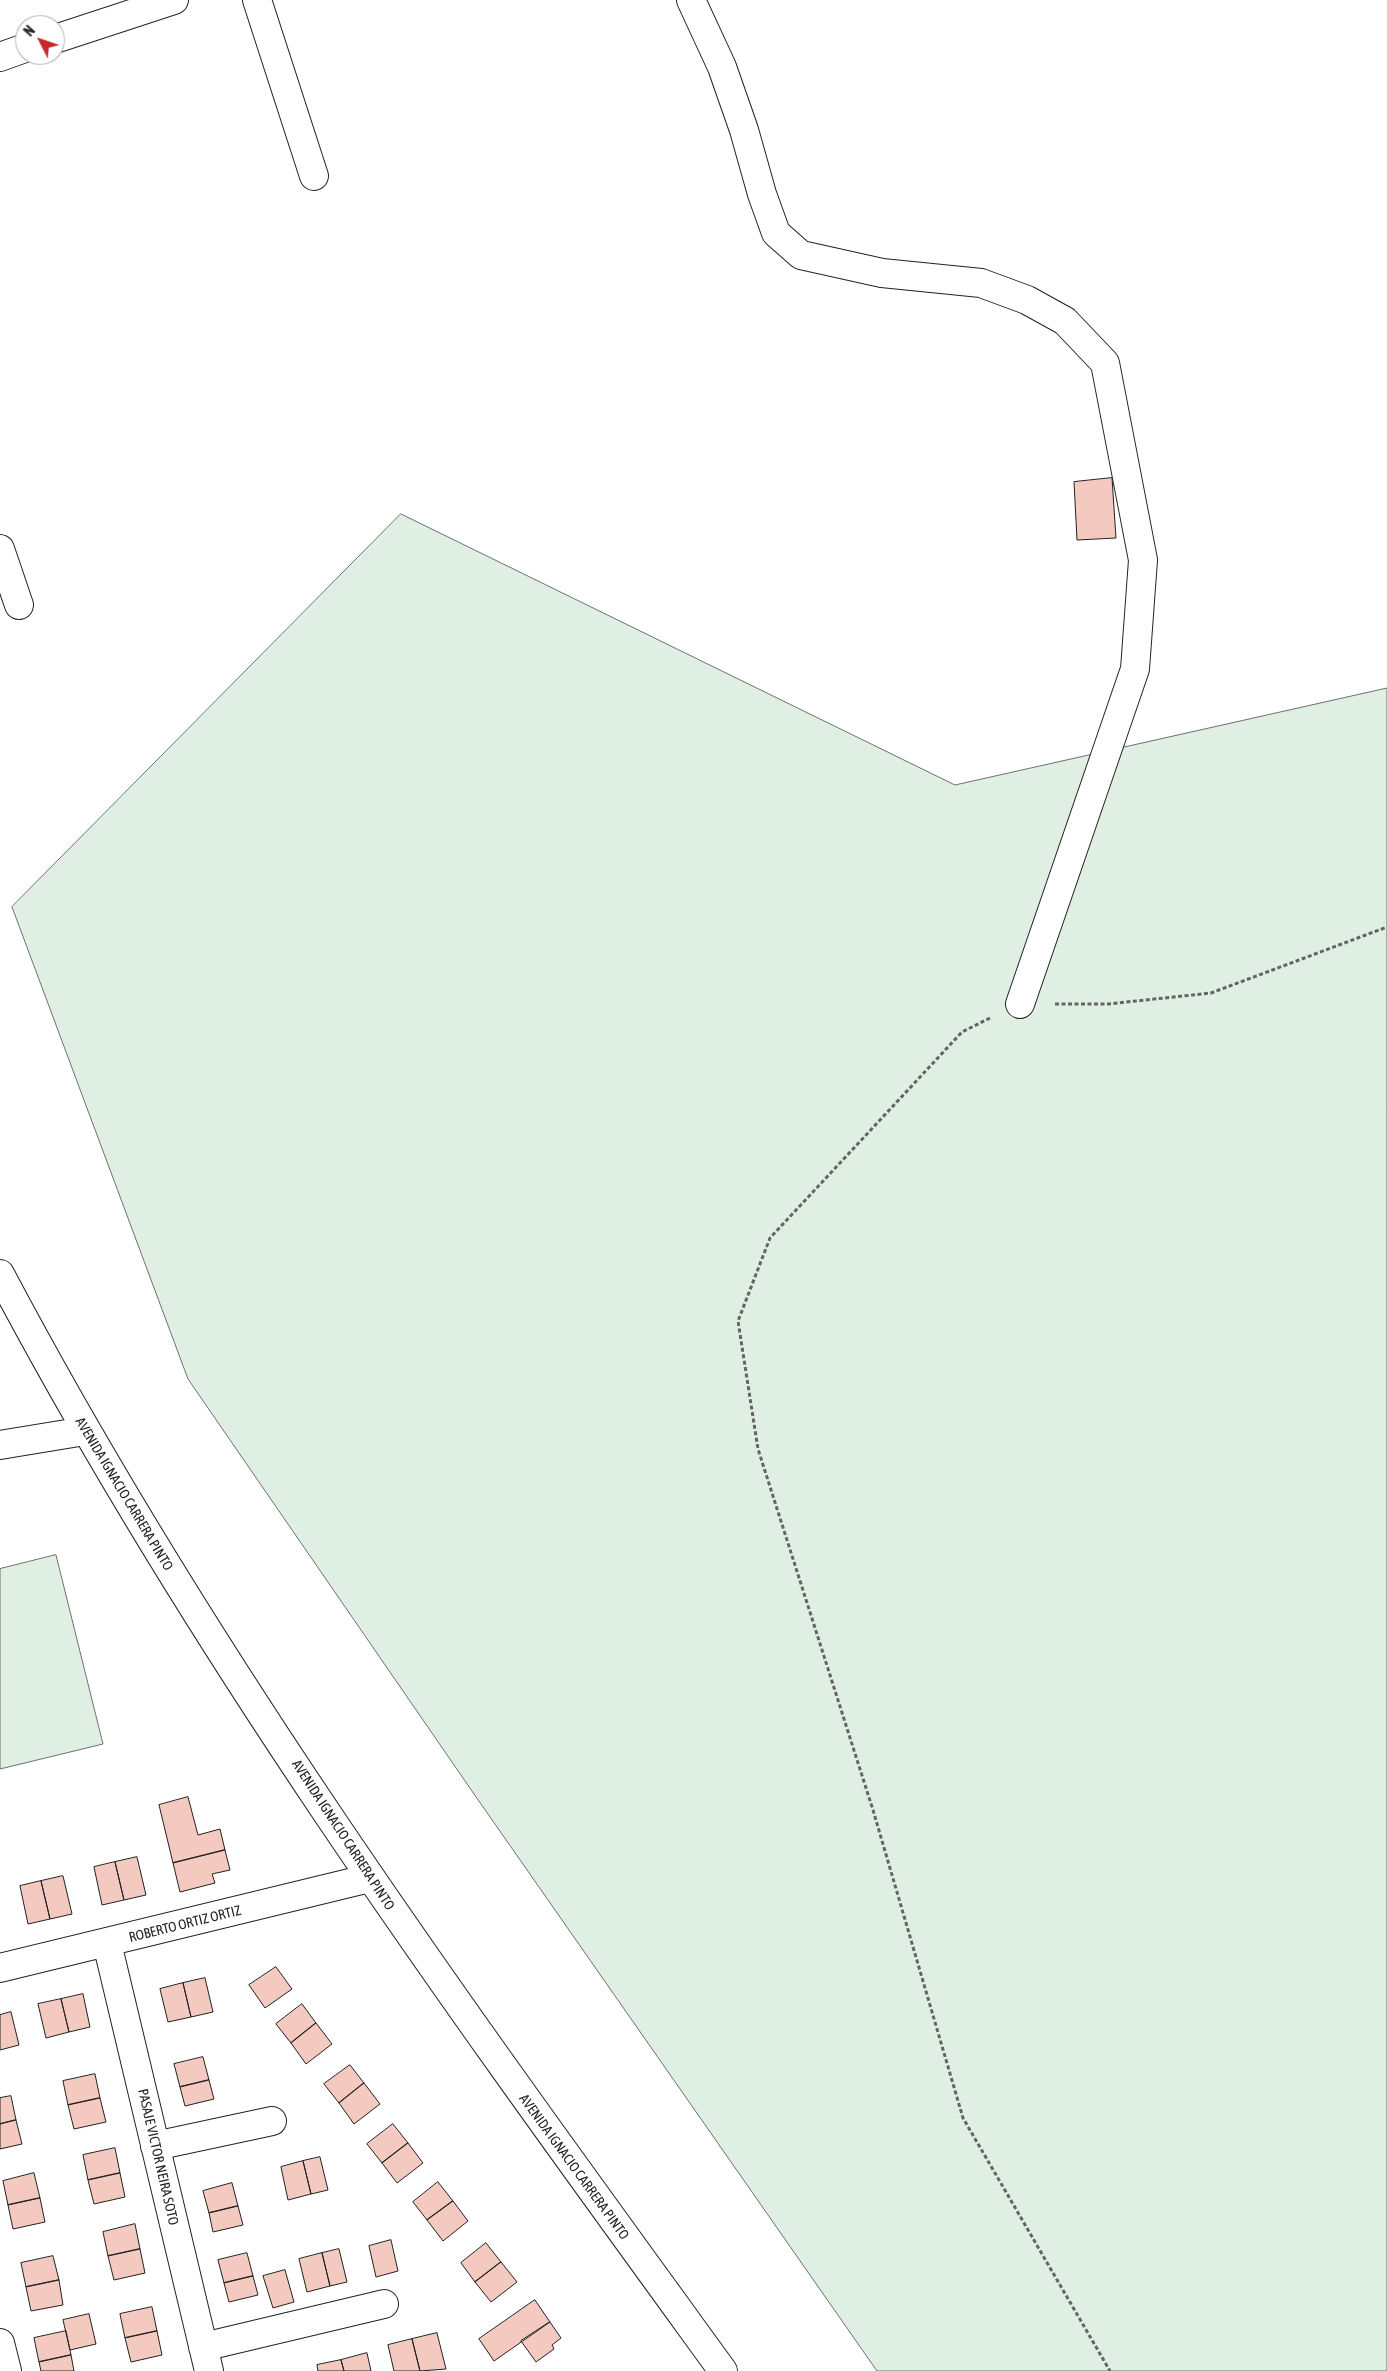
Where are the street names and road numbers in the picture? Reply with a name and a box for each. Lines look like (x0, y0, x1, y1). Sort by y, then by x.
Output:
street label: AVENIDA IGNACIO CARRERA PINTO (72, 1414, 176, 1574)
street label: AVENIDA IGNACIO CARRERA PINTO (288, 1757, 398, 1913)
street label: ROBERTO ORTIZ ORTIZ (127, 1902, 243, 1946)
street label: PASAJE VICTOR NEIRA SOTO (134, 2087, 182, 2227)
street label: AVENIDA IGNACIO CARRERA PINTO (516, 2091, 632, 2243)

